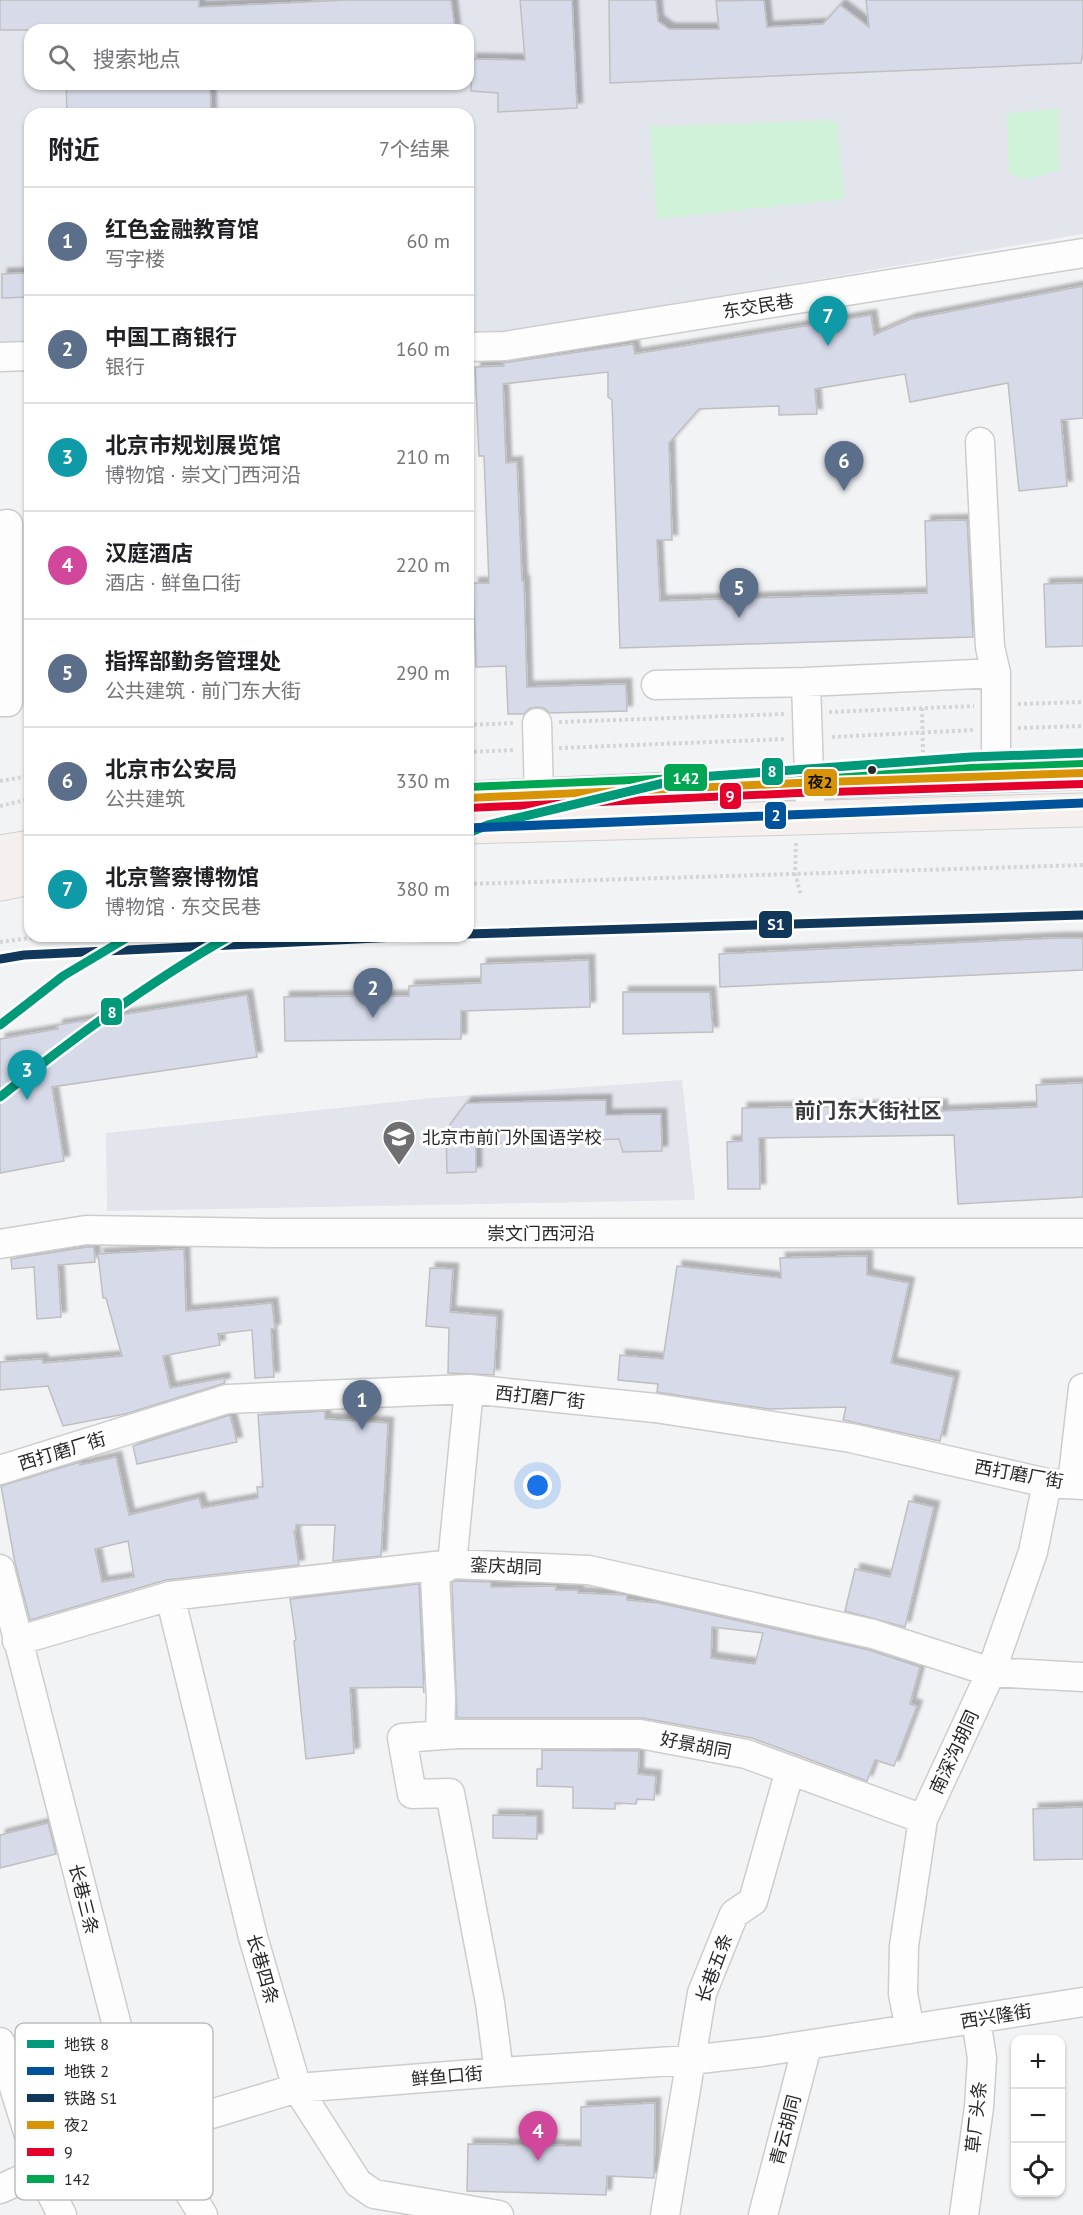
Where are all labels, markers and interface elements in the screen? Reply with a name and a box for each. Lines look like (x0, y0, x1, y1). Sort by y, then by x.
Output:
search box (24, 24, 474, 90)
icon: search (45, 41, 78, 74)
text: 搜索地点 (93, 45, 181, 73)
text: 附近 (48, 133, 100, 166)
text: 7个结果 (379, 136, 450, 162)
text: 红色金融教育馆 (105, 215, 259, 243)
text: 1 (62, 228, 73, 254)
text: 60 m (407, 228, 450, 254)
text: 写字楼 (105, 246, 165, 272)
street label: 东交民巷 (721, 289, 795, 323)
pin: 7 (808, 296, 848, 346)
text: 中国工商银行 (105, 323, 237, 351)
text: 2 (62, 336, 73, 362)
text: 160 m (396, 336, 450, 362)
text: 银行 (105, 354, 145, 380)
text: 北京市规划展览馆 (105, 431, 281, 459)
pin: 6 (824, 442, 864, 491)
text: 3 (62, 444, 73, 470)
text: 210 m (396, 444, 450, 470)
text: 博物馆 · 崇文门西河沿 (105, 462, 301, 488)
text: 汉庭酒店 (105, 539, 193, 567)
text: 4 (62, 552, 73, 578)
text: 220 m (396, 552, 450, 578)
pin: 5 (720, 568, 758, 618)
text: 酒店 · 鲜鱼口街 (105, 570, 241, 596)
text: 指挥部勤务管理处 (105, 647, 281, 675)
text: 5 (62, 660, 73, 686)
text: 290 m (396, 660, 450, 686)
text: 公共建筑 · 前门东大街 (105, 678, 301, 704)
text: 北京市公安局 (105, 755, 237, 783)
line badge: 8 (761, 757, 784, 786)
text: 8 (767, 761, 777, 781)
line badge: 142 (663, 763, 708, 792)
unlabelled marker (866, 764, 878, 776)
text: 6 (62, 768, 73, 794)
text: 330 m (396, 768, 450, 794)
text: 142 (672, 768, 700, 788)
line badge: 夜2 (803, 768, 838, 797)
text: 夜2 (807, 772, 833, 792)
line badge: 9 (719, 782, 742, 810)
text: 公共建筑 (105, 786, 185, 812)
text: 9 (725, 786, 735, 806)
line badge: 2 (764, 801, 787, 830)
text: 2 (771, 805, 781, 825)
text: 北京警察博物馆 (105, 863, 259, 891)
text: 7 (62, 876, 73, 902)
text: 380 m (396, 876, 450, 902)
text: 博物馆 · 东交民巷 (105, 894, 261, 920)
line badge: S1 (758, 910, 793, 939)
text: S1 (767, 914, 785, 934)
pin: 2 (354, 968, 392, 1018)
line badge: 8 (100, 997, 123, 1026)
text: 8 (107, 1002, 117, 1022)
pin: 3 (8, 1050, 46, 1100)
district label: 前门东大街社区 (795, 1097, 942, 1124)
school or university icon: 北京市前门外国语学校 (381, 1119, 417, 1166)
place label: 北京市前门外国语学校 (422, 1126, 602, 1149)
street label: 崇文门西河沿 (487, 1222, 595, 1245)
pin: 1 (342, 1380, 382, 1430)
street label: 西打磨厂街 (494, 1381, 586, 1413)
street label: 西打磨厂街 (16, 1427, 108, 1475)
street label: 西打磨厂街 (973, 1455, 1065, 1493)
your location (523, 1471, 552, 1500)
street label: 銮庆胡同 (470, 1553, 542, 1579)
street label: 南深沟胡同 (925, 1706, 983, 1798)
street label: 好景胡同 (658, 1727, 734, 1763)
street label: 长巷三条 (64, 1861, 104, 1937)
street label: 长巷五条 (691, 1930, 737, 2006)
street label: 长巷四条 (242, 1931, 284, 2007)
street label: 西兴隆街 (959, 1999, 1033, 2033)
legend (15, 2023, 213, 2200)
text: 地铁 8 (64, 2034, 109, 2054)
map controls (1011, 2035, 1065, 2197)
button: + (1011, 2035, 1065, 2089)
text: 地铁 2 (64, 2061, 109, 2081)
street label: 鲜鱼口街 (410, 2061, 484, 2091)
street label: 草厂头条 (961, 2080, 991, 2154)
text: 铁路 S1 (64, 2088, 118, 2108)
button: − (1011, 2089, 1065, 2143)
street label: 青云胡同 (765, 2092, 805, 2168)
pin: 4 (518, 2112, 558, 2161)
text: 夜2 (64, 2115, 89, 2135)
text: 9 (64, 2142, 73, 2162)
button: locate (1011, 2143, 1065, 2197)
text: 142 (64, 2169, 90, 2189)

